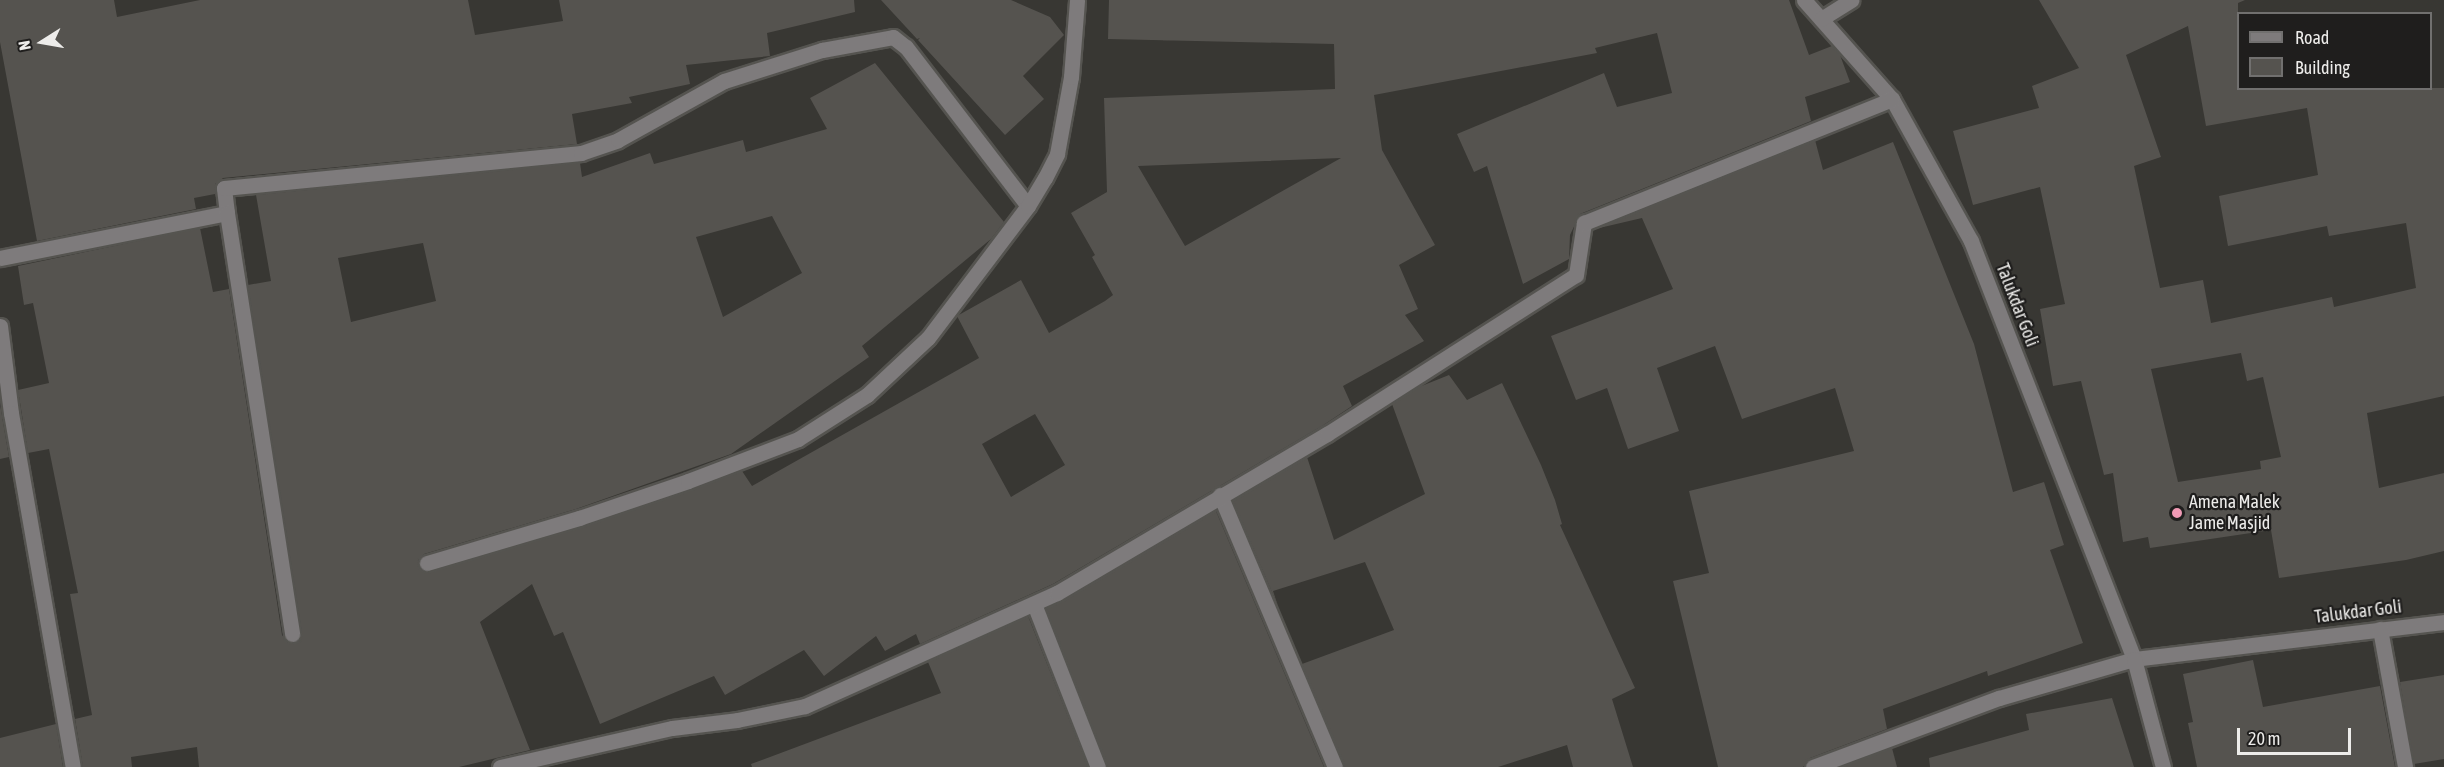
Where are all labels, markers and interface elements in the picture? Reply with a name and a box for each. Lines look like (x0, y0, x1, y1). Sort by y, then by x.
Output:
north arrow (12, 12, 72, 72)
legend (2237, 12, 2432, 90)
text: Road (2295, 27, 2329, 48)
text: N (15, 39, 34, 52)
text: Building (2295, 57, 2350, 78)
street label: Talukdar Goli (1991, 260, 2043, 350)
place label: Amena Malek Jame Masjid (2189, 492, 2280, 534)
marker: Amena Malek Jame Masjid (2170, 506, 2184, 520)
street label: Talukdar Goli (2313, 596, 2403, 628)
scale bar (2240, 716, 2354, 754)
text: 20 m (2248, 728, 2280, 749)

